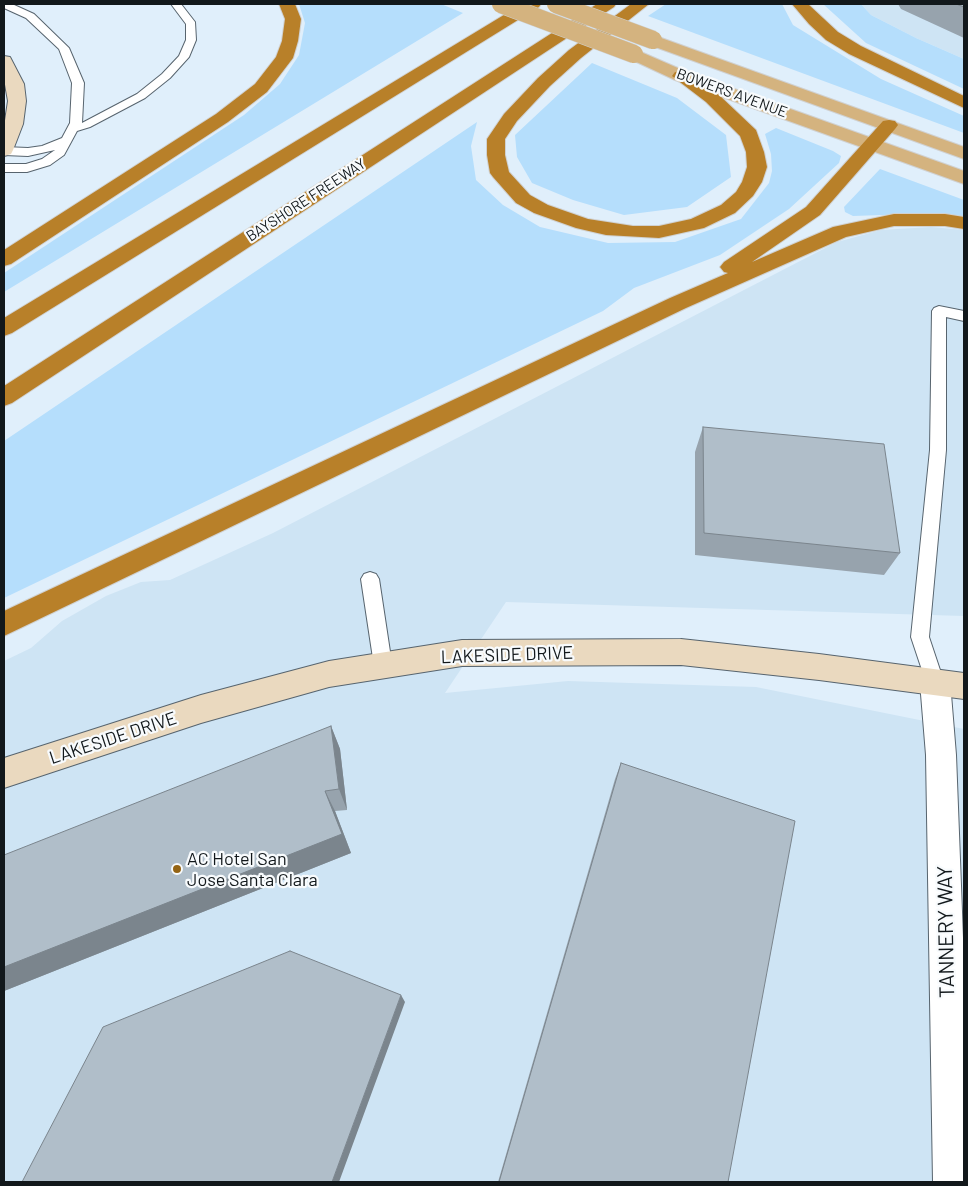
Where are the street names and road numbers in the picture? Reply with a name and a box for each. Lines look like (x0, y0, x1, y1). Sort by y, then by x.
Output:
street label: BOWERS AVENUE (674, 65, 790, 121)
street label: BAYSHORE FREEWAY (243, 155, 369, 245)
street label: LAKESIDE DRIVE (440, 642, 574, 668)
street label: LAKESIDE DRIVE (47, 707, 179, 769)
street label: TANNERY WAY (932, 866, 960, 998)

